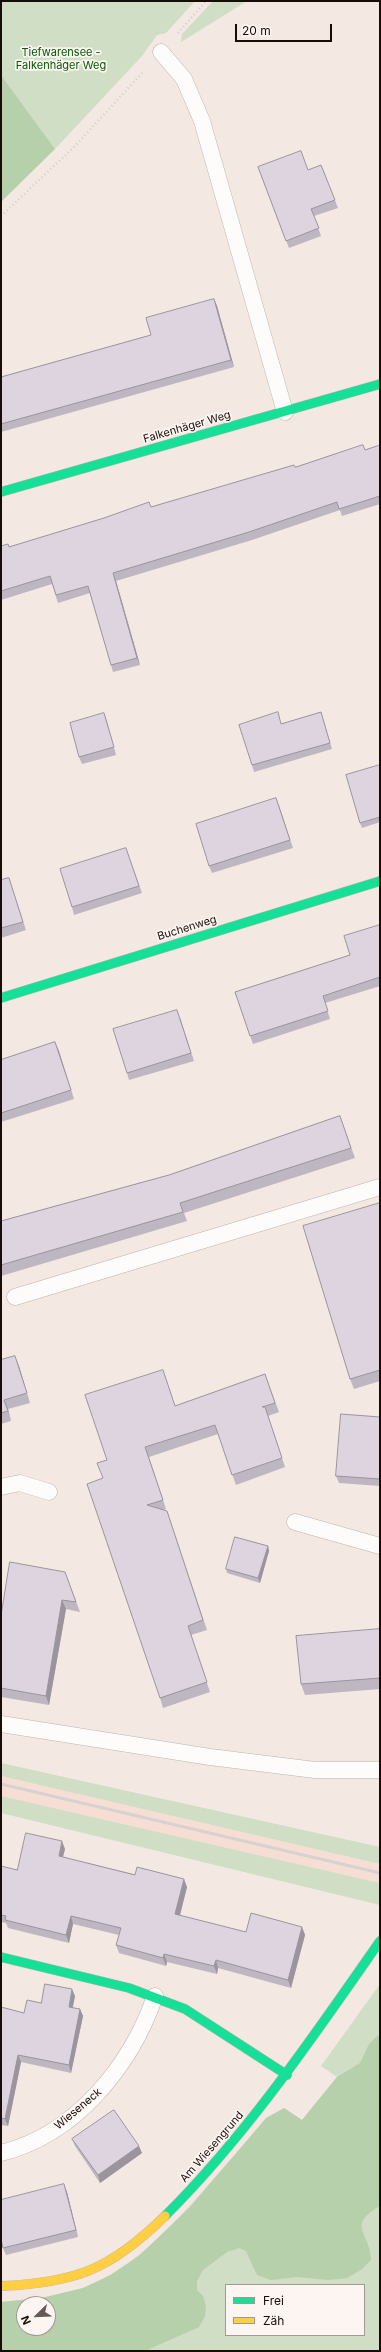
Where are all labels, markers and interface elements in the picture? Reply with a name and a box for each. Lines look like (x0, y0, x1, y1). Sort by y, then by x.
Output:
scale bar (237, 16, 334, 42)
text: 20 m (242, 23, 271, 38)
park label: Tiefwarensee - Falkenhäger Weg (16, 46, 106, 72)
street label: Falkenhäger Weg (142, 408, 232, 446)
street label: Buchenweg (156, 913, 218, 943)
street label: Wieseneck (52, 2086, 104, 2132)
street label: Am Wiesengrund (178, 2109, 246, 2185)
legend (225, 2284, 365, 2336)
text: Frei (263, 2293, 284, 2308)
north arrow (16, 2296, 56, 2336)
text: Zäh (263, 2313, 284, 2328)
text: N (18, 2314, 34, 2327)

